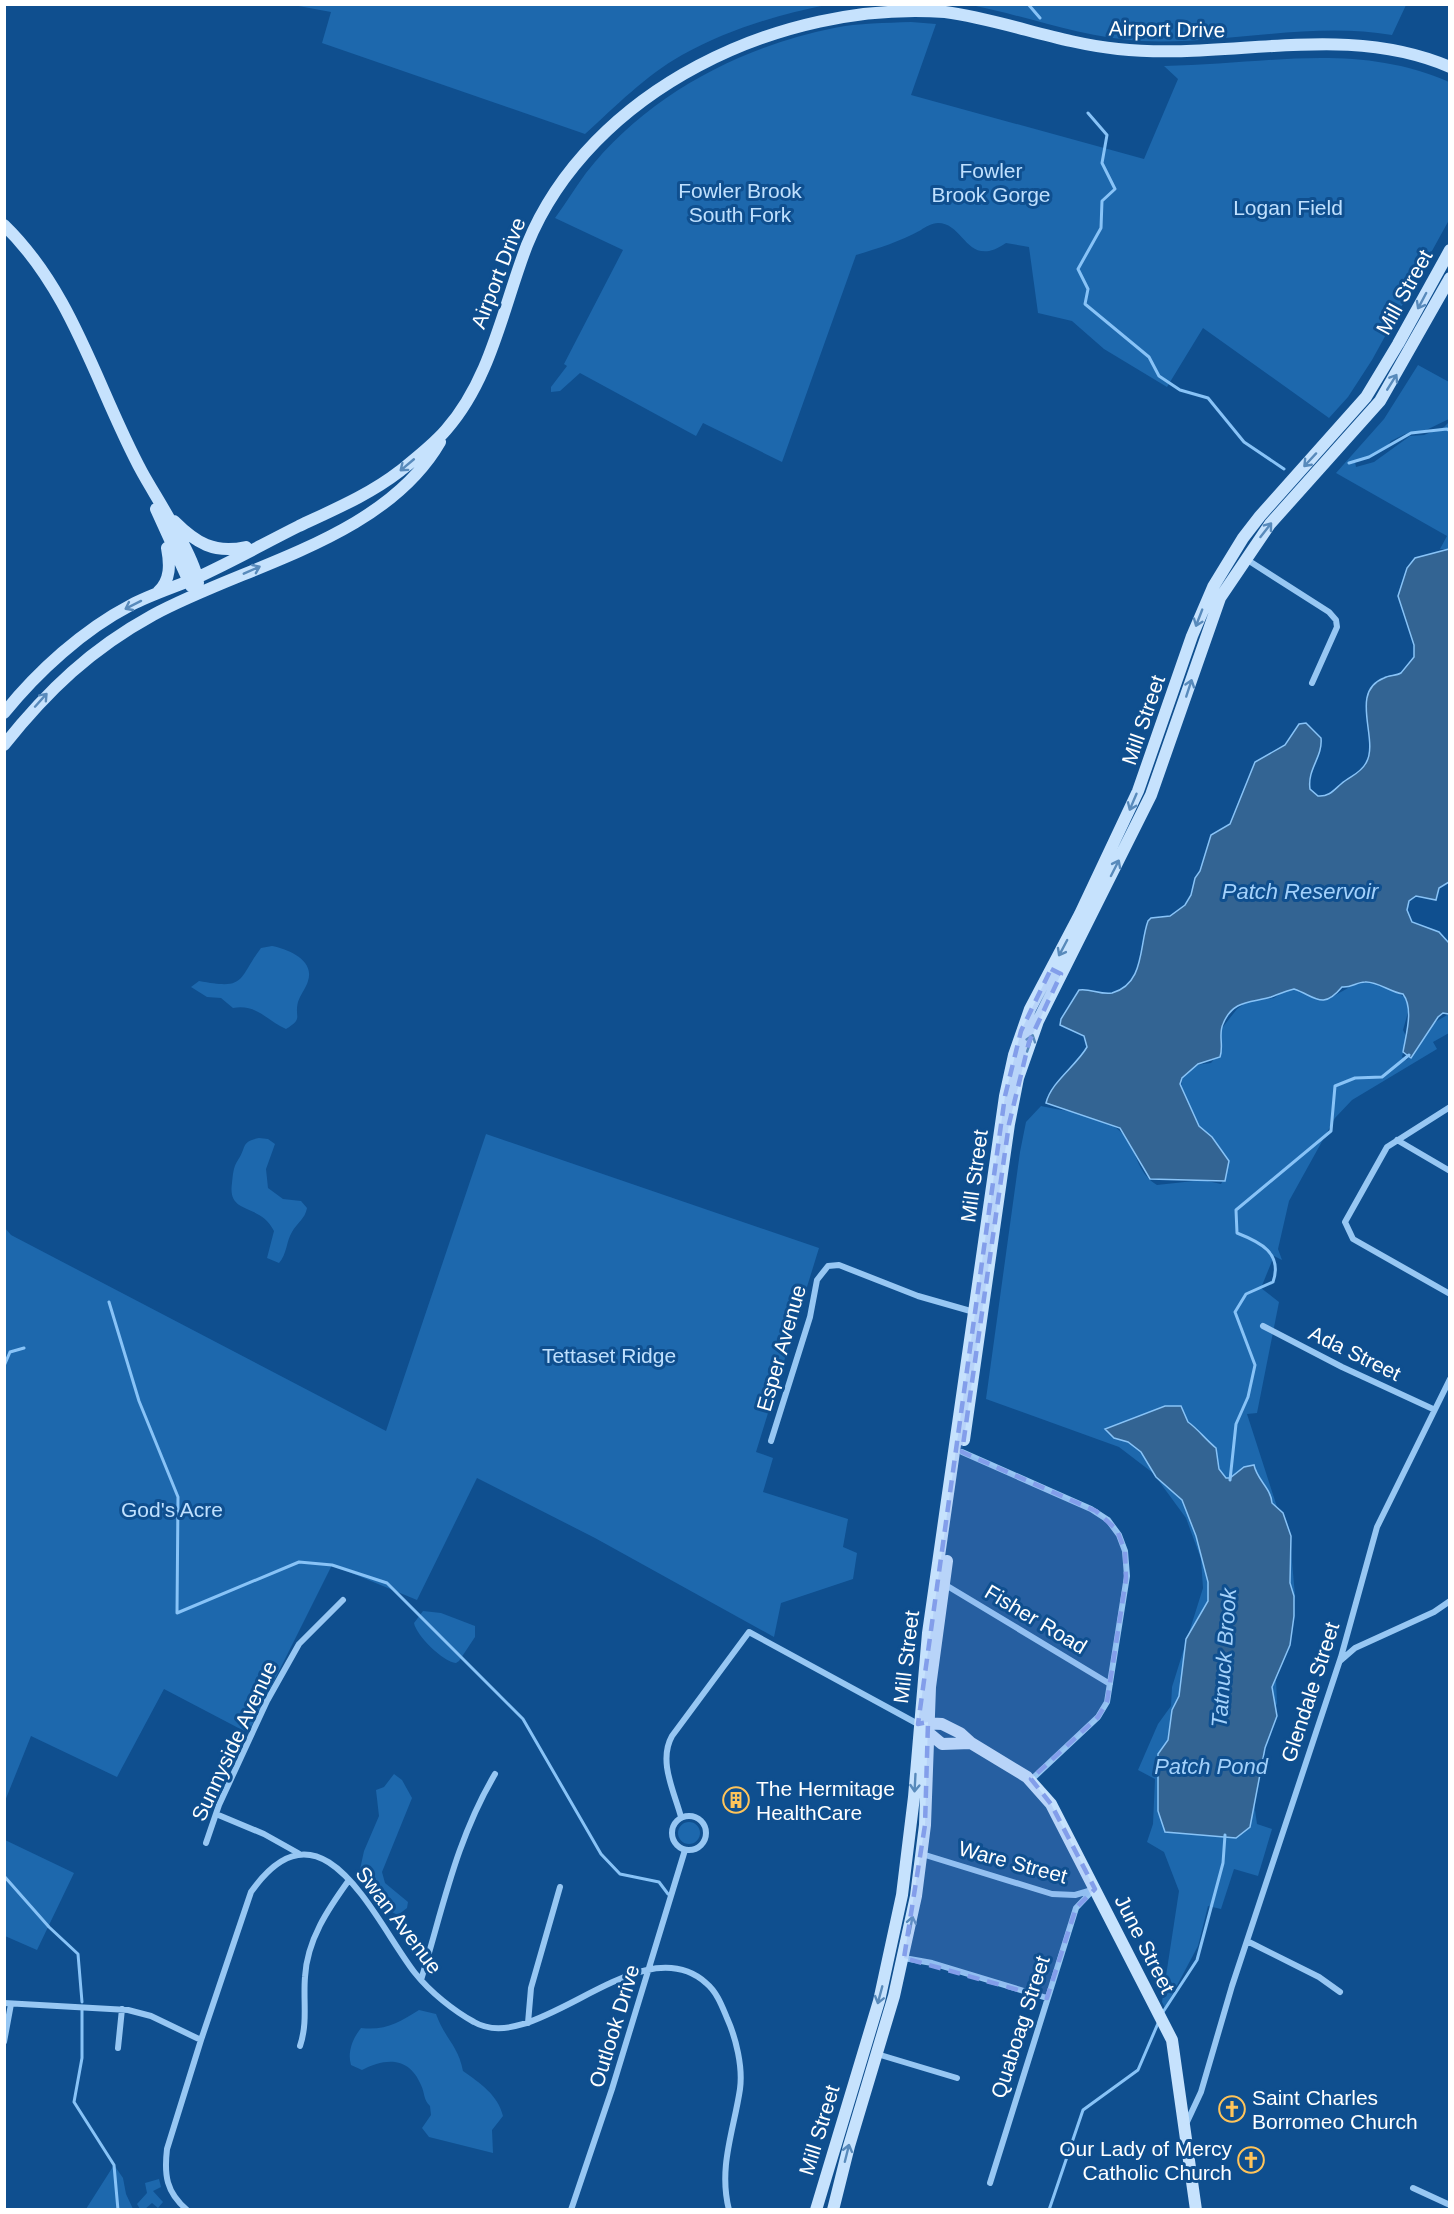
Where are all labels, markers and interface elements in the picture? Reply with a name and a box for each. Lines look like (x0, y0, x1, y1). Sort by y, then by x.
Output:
street label: Airport Drive (1108, 16, 1226, 42)
park label: Fowler Brook Gorge (931, 159, 1051, 206)
park label: Fowler Brook South Fork (678, 179, 802, 226)
park label: Logan Field (1233, 196, 1343, 219)
street label: Airport Drive (466, 214, 530, 332)
street label: Mill Street (1371, 245, 1437, 338)
one-way arrow (1416, 292, 1428, 309)
one-way arrow (1386, 374, 1398, 391)
one-way arrow (1303, 452, 1317, 467)
one-way arrow (400, 458, 415, 472)
one-way arrow (1259, 523, 1272, 539)
one-way arrow (243, 564, 261, 575)
one-way arrow (125, 599, 143, 611)
one-way arrow (1193, 608, 1204, 627)
street label: Mill Street (1117, 672, 1169, 768)
one-way arrow (1184, 679, 1195, 698)
one-way arrow (34, 693, 48, 708)
one-way arrow (1127, 793, 1138, 811)
one-way arrow (1109, 860, 1121, 877)
water label: Patch Reservoir (1222, 879, 1380, 904)
one-way arrow (1057, 938, 1068, 956)
one-way arrow (1025, 1034, 1036, 1053)
street label: Mill Street (956, 1128, 992, 1224)
street label: Esper Avenue (752, 1282, 810, 1414)
street label: Ada Street (1305, 1321, 1405, 1385)
park label: Tettaset Ridge (542, 1344, 676, 1367)
park label: God's Acre (121, 1498, 223, 1521)
street label: Fisher Road (981, 1580, 1091, 1658)
water label: Tatnuck Brook (1207, 1586, 1241, 1729)
street label: Mill Street (889, 1609, 923, 1705)
street label: Glendale Street (1277, 1619, 1344, 1765)
street label: Sunnyside Avenue (187, 1657, 281, 1825)
water label: Patch Pond (1154, 1754, 1269, 1779)
one-way arrow (909, 1772, 920, 1792)
place label: The Hermitage HealthCare (756, 1777, 895, 1824)
building icon: The Hermitage HealthCare (721, 1785, 751, 1815)
street label: Ware Street (956, 1836, 1070, 1888)
street label: Swan Avenue (351, 1862, 447, 1978)
street label: June Street (1110, 1891, 1180, 1997)
one-way arrow (906, 1915, 917, 1935)
street label: Quaboag Street (986, 1953, 1054, 2101)
street label: Outlook Drive (584, 1962, 644, 2090)
one-way arrow (874, 1986, 885, 2005)
street label: Mill Street (794, 2082, 844, 2178)
place label: Saint Charles Borromeo Church (1252, 2086, 1418, 2133)
church icon: Saint Charles Borromeo Church (1217, 2094, 1247, 2124)
place label: Our Lady of Mercy Catholic Church (1059, 2137, 1232, 2184)
one-way arrow (842, 2144, 854, 2163)
church icon: Our Lady of Mercy Catholic Church (1236, 2145, 1266, 2175)

